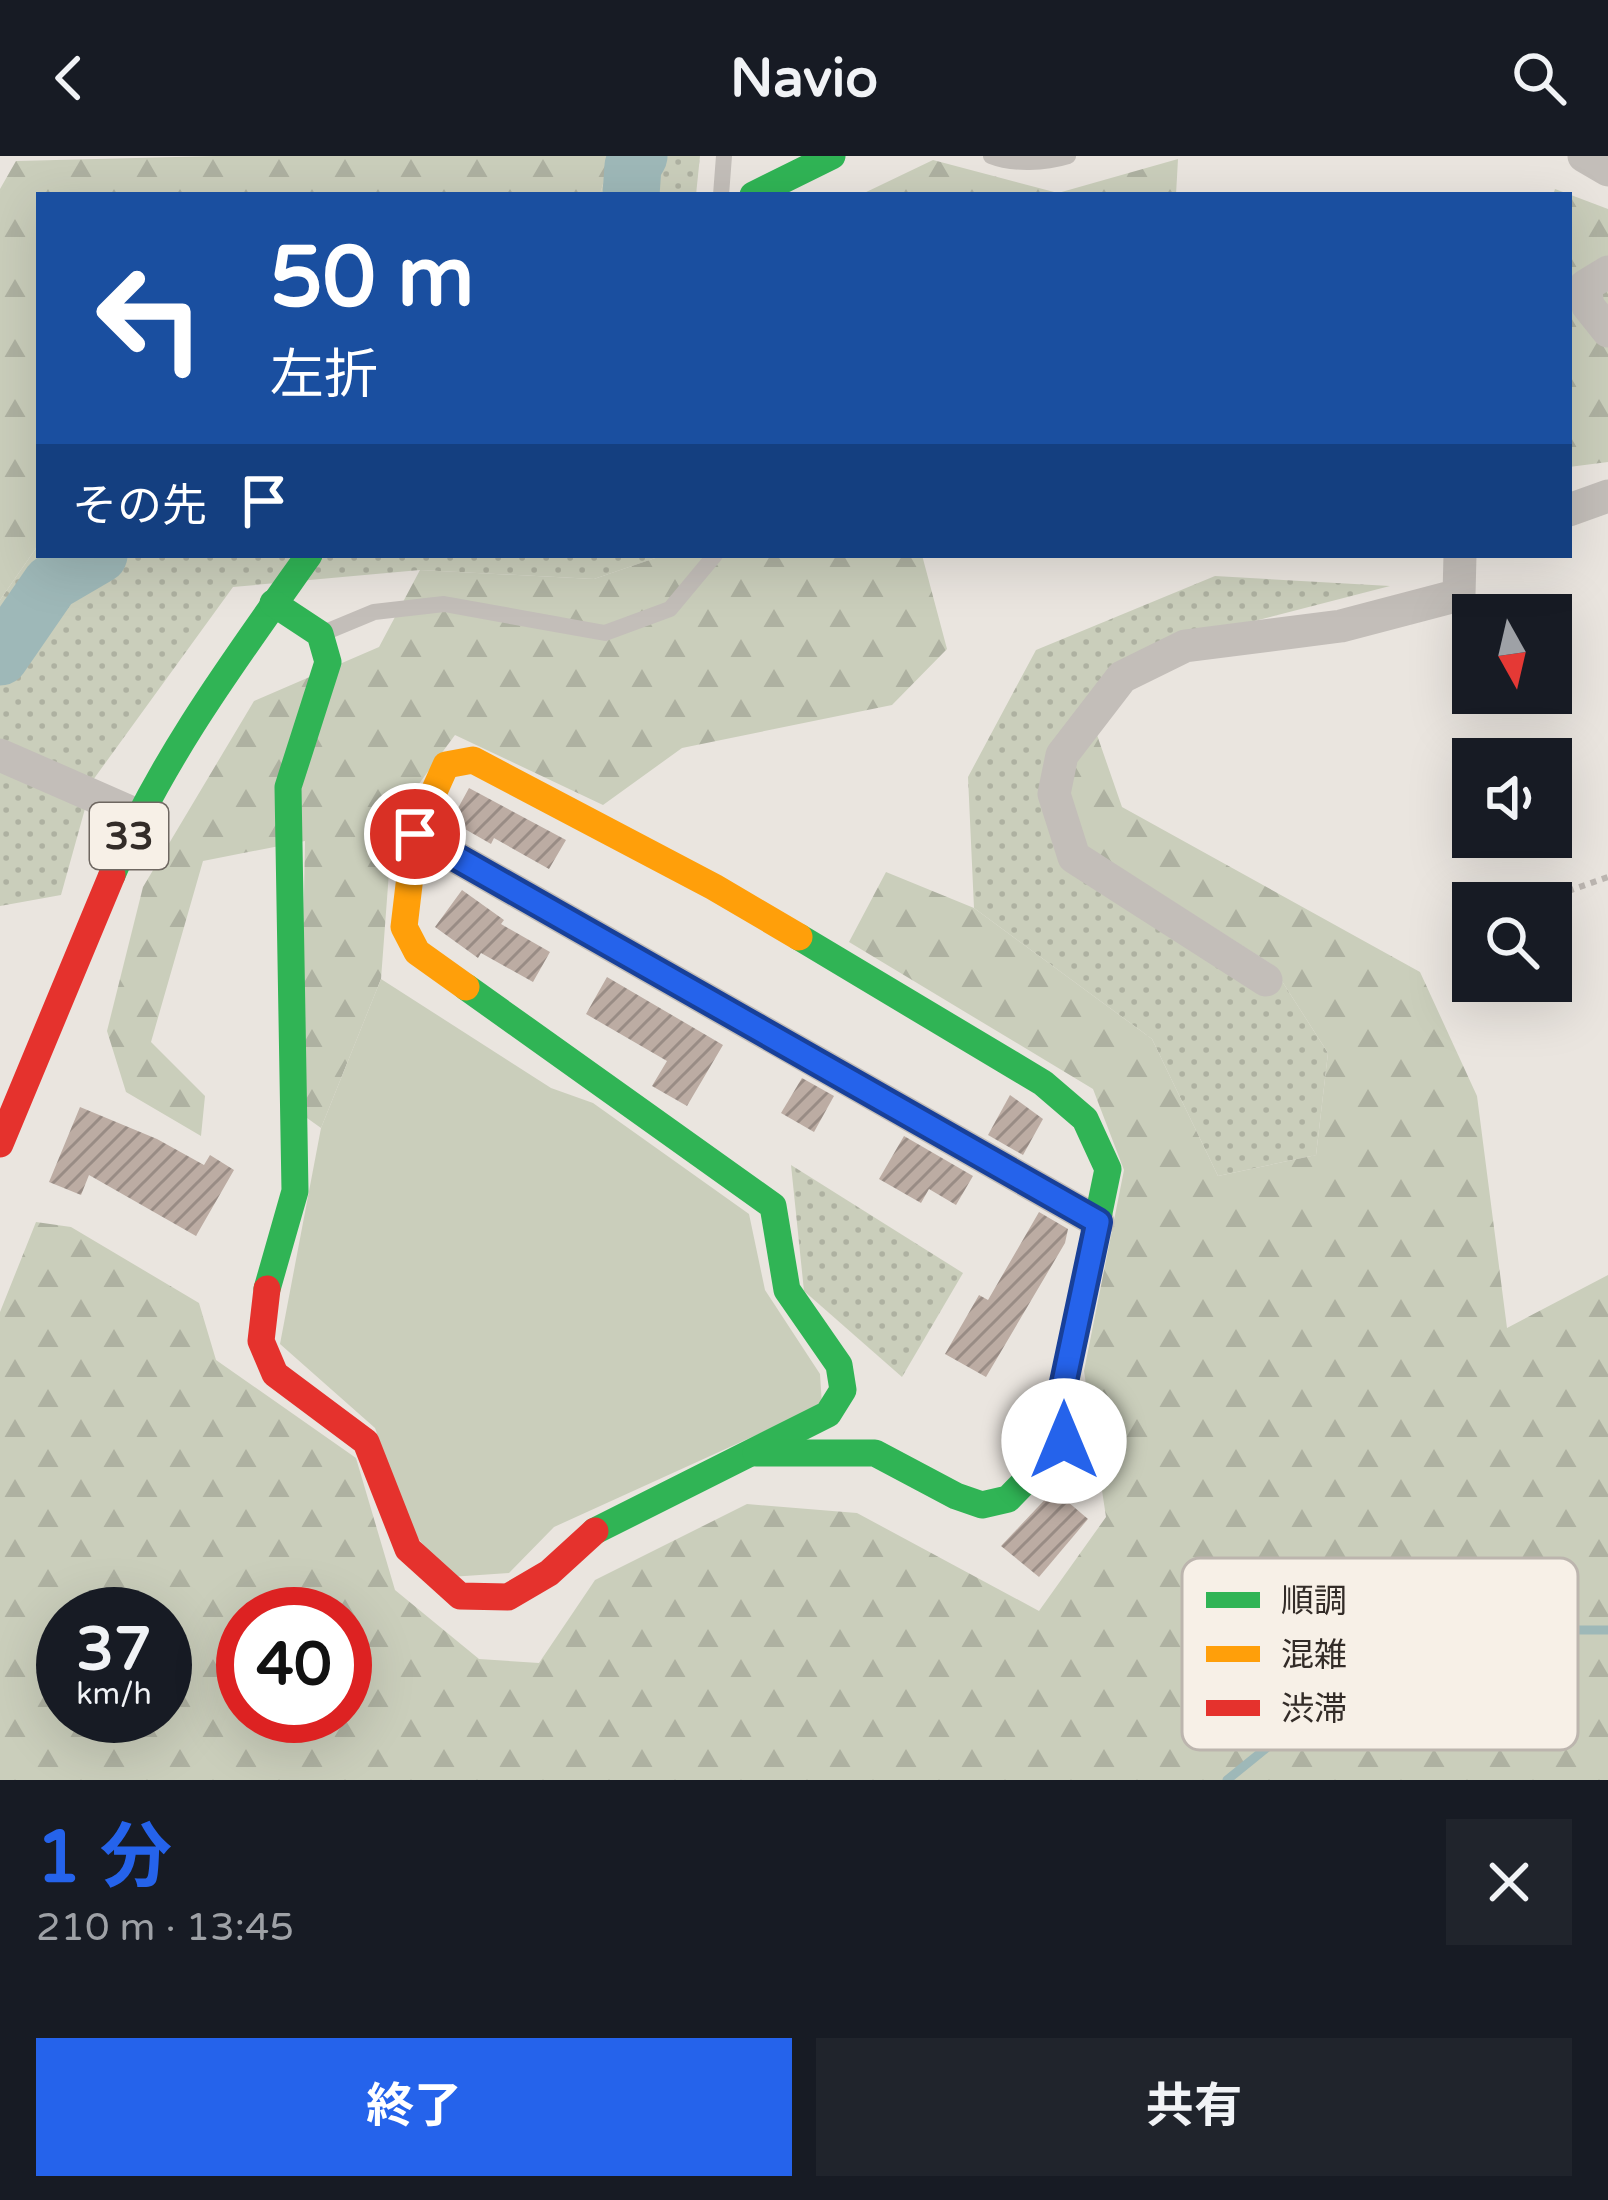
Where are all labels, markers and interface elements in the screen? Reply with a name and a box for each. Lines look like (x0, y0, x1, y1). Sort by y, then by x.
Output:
icon: back (36, 45, 102, 111)
icon: search (1506, 45, 1572, 111)
text: Navio (730, 46, 878, 111)
text: 50 m (270, 228, 474, 329)
icon: left (72, 240, 228, 396)
text: 左折 (270, 343, 378, 408)
icon: arrive (231, 468, 297, 534)
text: その先 (72, 480, 207, 534)
north arrow (1452, 594, 1572, 714)
map controls (1452, 594, 1572, 1002)
button: sound (1452, 738, 1572, 858)
pin (364, 783, 466, 885)
icon: arrive (382, 801, 448, 867)
road number: 33 (90, 803, 168, 869)
button: search (1452, 882, 1572, 1002)
position arrow (1001, 1378, 1127, 1504)
legend (1182, 1558, 1578, 1750)
text: 順調 (1281, 1582, 1347, 1621)
speed limit sign: 40 (216, 1587, 372, 1743)
text: 37 (76, 1614, 152, 1686)
text: 混雑 (1281, 1636, 1347, 1675)
text: km/h (76, 1676, 152, 1713)
text: 渋滞 (1281, 1690, 1347, 1729)
text: 1 分 (36, 1815, 172, 1902)
button: close (1446, 1819, 1572, 1945)
text: 210 m · 13:45 (36, 1904, 294, 1951)
button: 終了 (36, 2038, 792, 2176)
button: 共有 (816, 2038, 1572, 2176)

